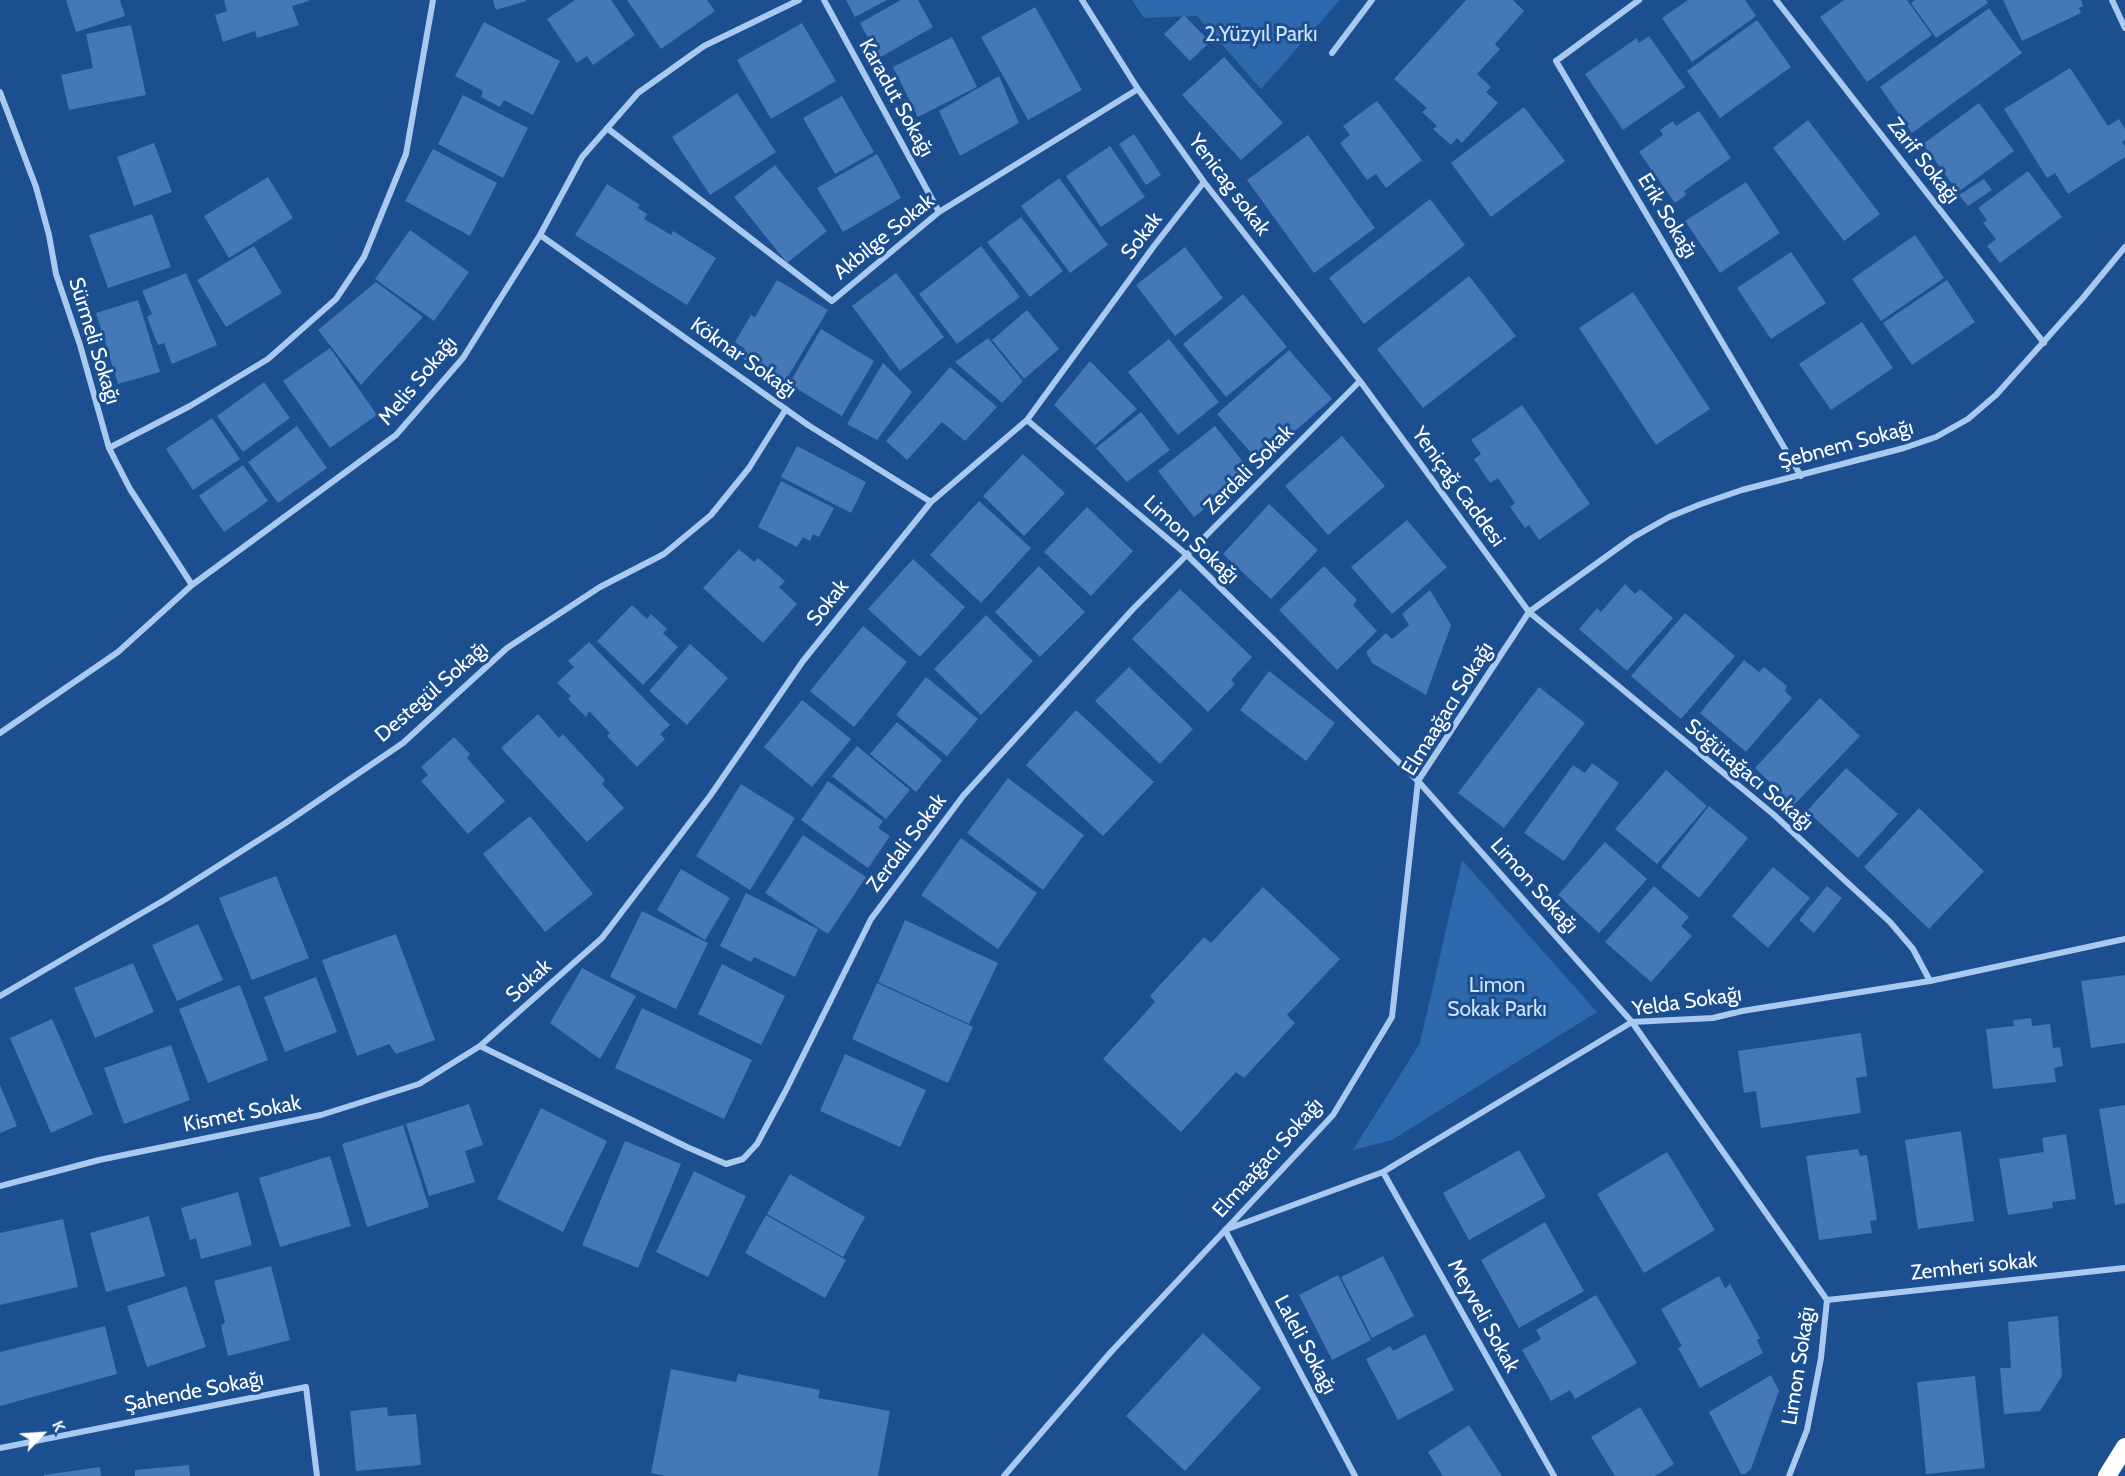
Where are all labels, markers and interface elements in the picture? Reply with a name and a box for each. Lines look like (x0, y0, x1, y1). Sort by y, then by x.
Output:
park label: 2.Yüzyıl Parkı (1205, 22, 1317, 48)
street label: Karadut Sokağı (853, 35, 939, 161)
street label: Zarif Sokağı (1882, 113, 1964, 209)
street label: Yenicag sokak (1183, 129, 1275, 241)
street label: Erik Sokağı (1632, 169, 1702, 263)
street label: Akbilge Sokak (829, 189, 939, 285)
street label: Sokak (1116, 207, 1168, 265)
street label: Sürmeli Sokağı (63, 275, 125, 407)
street label: Köknar Sokağı (685, 312, 801, 404)
street label: Melis Sokağı (373, 331, 463, 431)
street label: Şebnem Sokağı (1776, 415, 1916, 475)
street label: Zerdali Sokak (1199, 420, 1299, 520)
street label: Yeniçağ Caddesi (1406, 422, 1510, 552)
street label: Limon Sokağı (1138, 491, 1244, 589)
street label: Sokak (802, 575, 854, 631)
street label: Destegül Sokağı (370, 636, 494, 748)
street label: Elmaağacı Sokağı (1397, 638, 1499, 780)
street label: Söğütağacı Sokağı (1680, 714, 1818, 836)
street label: Zerdali Sokak (862, 789, 952, 897)
street label: Limon Sokağı (1485, 833, 1583, 939)
street label: Sokak (501, 954, 557, 1008)
park label: Limon Sokak Parkı (1447, 973, 1547, 1023)
street label: Yelda Sokağı (1631, 982, 1743, 1022)
street label: Kismet Sokak (181, 1090, 303, 1138)
street label: Elmaağacı Sokağı (1208, 1093, 1328, 1223)
street label: Zemheri sokak (1909, 1248, 2039, 1286)
street label: Meyveli Sokak (1442, 1255, 1524, 1377)
street label: Laleli Sokağı (1268, 1291, 1342, 1399)
street label: Limon Sokağı (1777, 1305, 1821, 1427)
street label: Şahende Sokağı (122, 1366, 266, 1418)
north arrow (12, 1404, 72, 1464)
text: K (48, 1418, 69, 1435)

